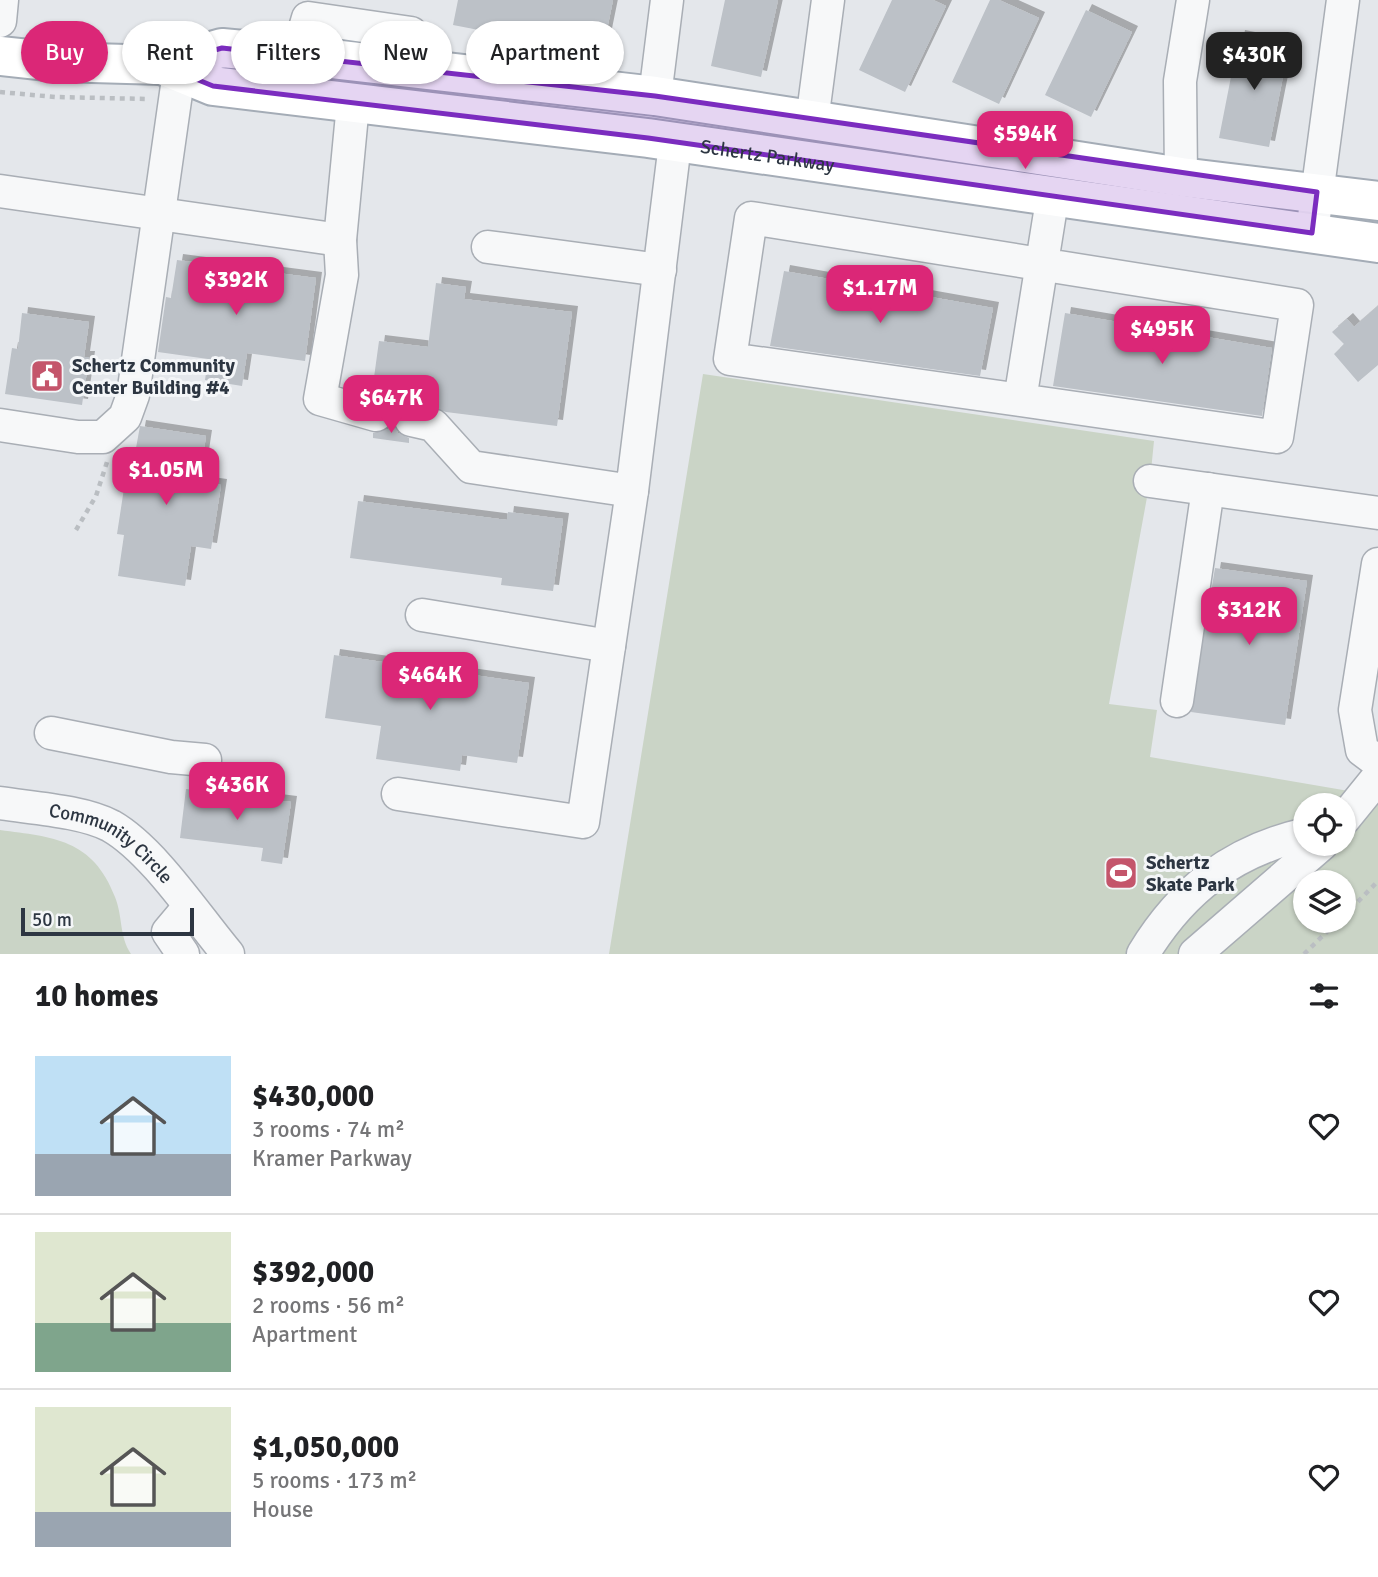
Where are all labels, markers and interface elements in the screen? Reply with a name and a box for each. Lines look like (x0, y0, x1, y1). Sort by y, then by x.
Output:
chip: Buy (21, 21, 108, 84)
chip: Rent (122, 21, 217, 84)
chip: Filters (231, 21, 345, 84)
chip: New (359, 21, 452, 84)
chip: Apartment (466, 21, 624, 84)
pin: $430K (1205, 32, 1303, 92)
text: $430K (1222, 40, 1286, 69)
pin: $594K (976, 111, 1074, 171)
text: $594K (993, 119, 1057, 148)
street label: Schertz Parkway (699, 135, 836, 178)
pin: $392K (187, 258, 285, 317)
text: $392K (204, 265, 268, 294)
pin: $1.17M (823, 266, 937, 325)
text: $1.17M (842, 273, 918, 302)
pin: $495K (1113, 306, 1211, 366)
text: $495K (1130, 314, 1194, 343)
place label: Schertz Community Center Building #4 (72, 354, 236, 400)
public building icon: Schertz Community Center Building #4 (28, 357, 66, 395)
pin: $647K (342, 376, 440, 435)
text: $647K (359, 383, 423, 412)
pin: $1.05M (109, 448, 223, 507)
text: $1.05M (128, 455, 204, 484)
pin: $312K (1200, 588, 1298, 647)
text: $312K (1217, 595, 1281, 624)
pin: $464K (381, 652, 479, 712)
text: $464K (398, 660, 462, 689)
pin: $436K (188, 762, 286, 822)
text: $436K (205, 770, 269, 799)
map controls (1293, 793, 1356, 933)
button: locate (1293, 793, 1356, 856)
street label: Community Circle (47, 799, 178, 889)
place label: Schertz Skate Park (1146, 851, 1235, 897)
sports icon: Schertz Skate Park (1102, 854, 1140, 892)
button: layers (1293, 870, 1356, 933)
scale bar (21, 905, 194, 937)
text: 50 m (32, 908, 72, 932)
icon: filters (1305, 977, 1343, 1015)
text: 10 homes (35, 978, 158, 1015)
text: $430,000 (252, 1078, 374, 1115)
icon: home (91, 1084, 175, 1168)
icon: heart (1305, 1107, 1343, 1145)
text: 3 rooms · 74 m² (252, 1115, 405, 1144)
text: Kramer Parkway (252, 1144, 412, 1173)
text: $392,000 (252, 1254, 374, 1291)
icon: home (91, 1260, 175, 1344)
icon: heart (1305, 1283, 1343, 1321)
text: 2 rooms · 56 m² (252, 1291, 405, 1320)
text: Apartment (252, 1320, 357, 1349)
text: $1,050,000 (252, 1429, 399, 1466)
icon: home (91, 1435, 175, 1519)
icon: heart (1305, 1458, 1343, 1496)
text: 5 rooms · 173 m² (252, 1466, 417, 1495)
text: House (252, 1495, 314, 1524)

